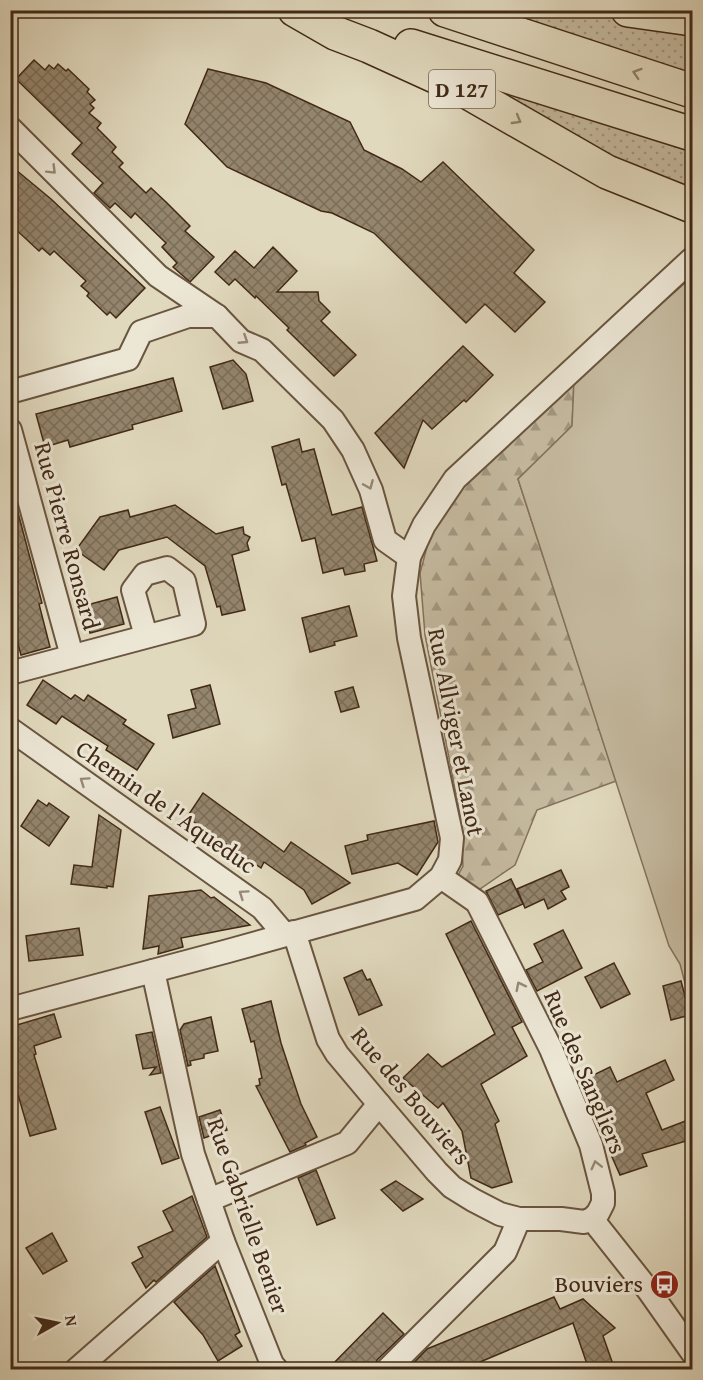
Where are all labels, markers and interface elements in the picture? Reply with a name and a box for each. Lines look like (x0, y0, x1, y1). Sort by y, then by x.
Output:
one-way arrow (632, 68, 643, 80)
road number: D 127 (429, 70, 495, 108)
one-way arrow (511, 113, 521, 125)
one-way arrow (44, 162, 55, 173)
one-way arrow (237, 333, 248, 344)
street label: Rue Pierre Ronsard (26, 438, 109, 634)
one-way arrow (362, 479, 374, 490)
street label: Rue Allviger et Lanot (419, 625, 494, 839)
street label: Chemin de l'Aqueduc (69, 731, 264, 882)
one-way arrow (80, 777, 91, 788)
one-way arrow (239, 890, 250, 901)
one-way arrow (515, 981, 527, 992)
street label: Rue des Sangliers (535, 984, 636, 1159)
street label: Rue des Bouviers (343, 1019, 480, 1172)
street label: Rue Gabrielle Benier (198, 1113, 298, 1319)
one-way arrow (591, 1160, 604, 1170)
place label: Bouviers (555, 1266, 643, 1301)
bus stop icon: Bouviers (648, 1268, 680, 1300)
north arrow (27, 1293, 87, 1353)
text: N (59, 1313, 85, 1328)

